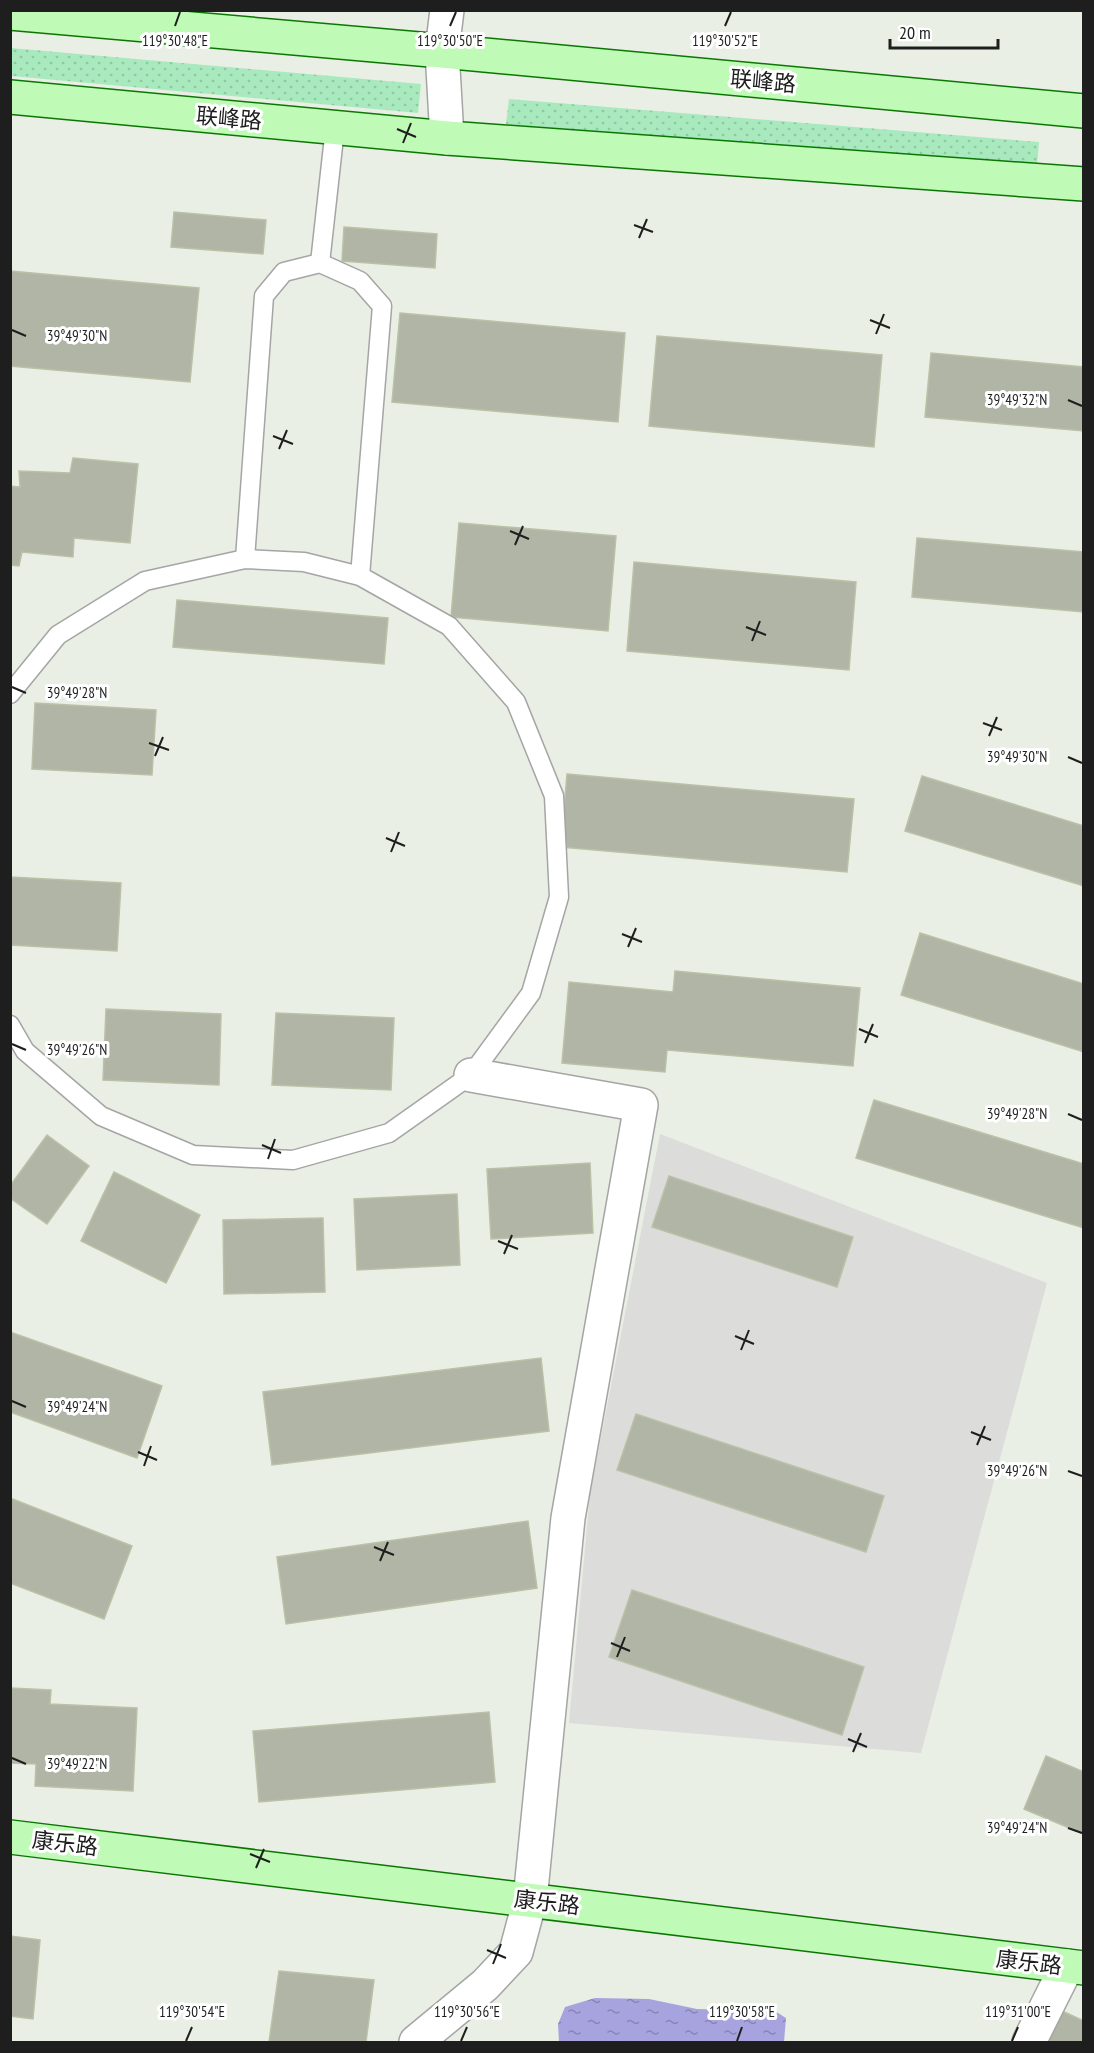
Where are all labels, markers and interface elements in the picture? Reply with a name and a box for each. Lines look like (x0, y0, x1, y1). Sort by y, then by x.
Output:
scale bar (890, 12, 998, 50)
text: 20 m (899, 21, 931, 44)
text: 119°30'48"E (142, 31, 208, 50)
text: 119°30'50"E (417, 31, 483, 50)
text: 119°30'52"E (692, 31, 758, 50)
street label: 联峰路 (729, 64, 797, 98)
street label: 联峰路 (195, 101, 263, 135)
text: 39°49'30"N (47, 326, 107, 345)
text: 39°49'32"N (987, 390, 1047, 409)
text: 39°49'28"N (47, 683, 107, 702)
text: 39°49'30"N (987, 747, 1047, 766)
text: 39°49'26"N (47, 1040, 107, 1059)
text: 39°49'28"N (987, 1104, 1047, 1123)
text: 39°49'24"N (47, 1397, 107, 1416)
text: 39°49'26"N (987, 1461, 1047, 1480)
text: 39°49'22"N (47, 1754, 107, 1773)
text: 39°49'24"N (987, 1818, 1047, 1837)
street label: 康乐路 (31, 1825, 99, 1861)
street label: 康乐路 (513, 1884, 581, 1920)
street label: 康乐路 (995, 1944, 1063, 1980)
text: 119°30'54"E (159, 2002, 225, 2021)
text: 119°30'56"E (434, 2002, 500, 2021)
text: 119°30'58"E (709, 2002, 775, 2021)
text: 119°31'00"E (985, 2002, 1051, 2021)

